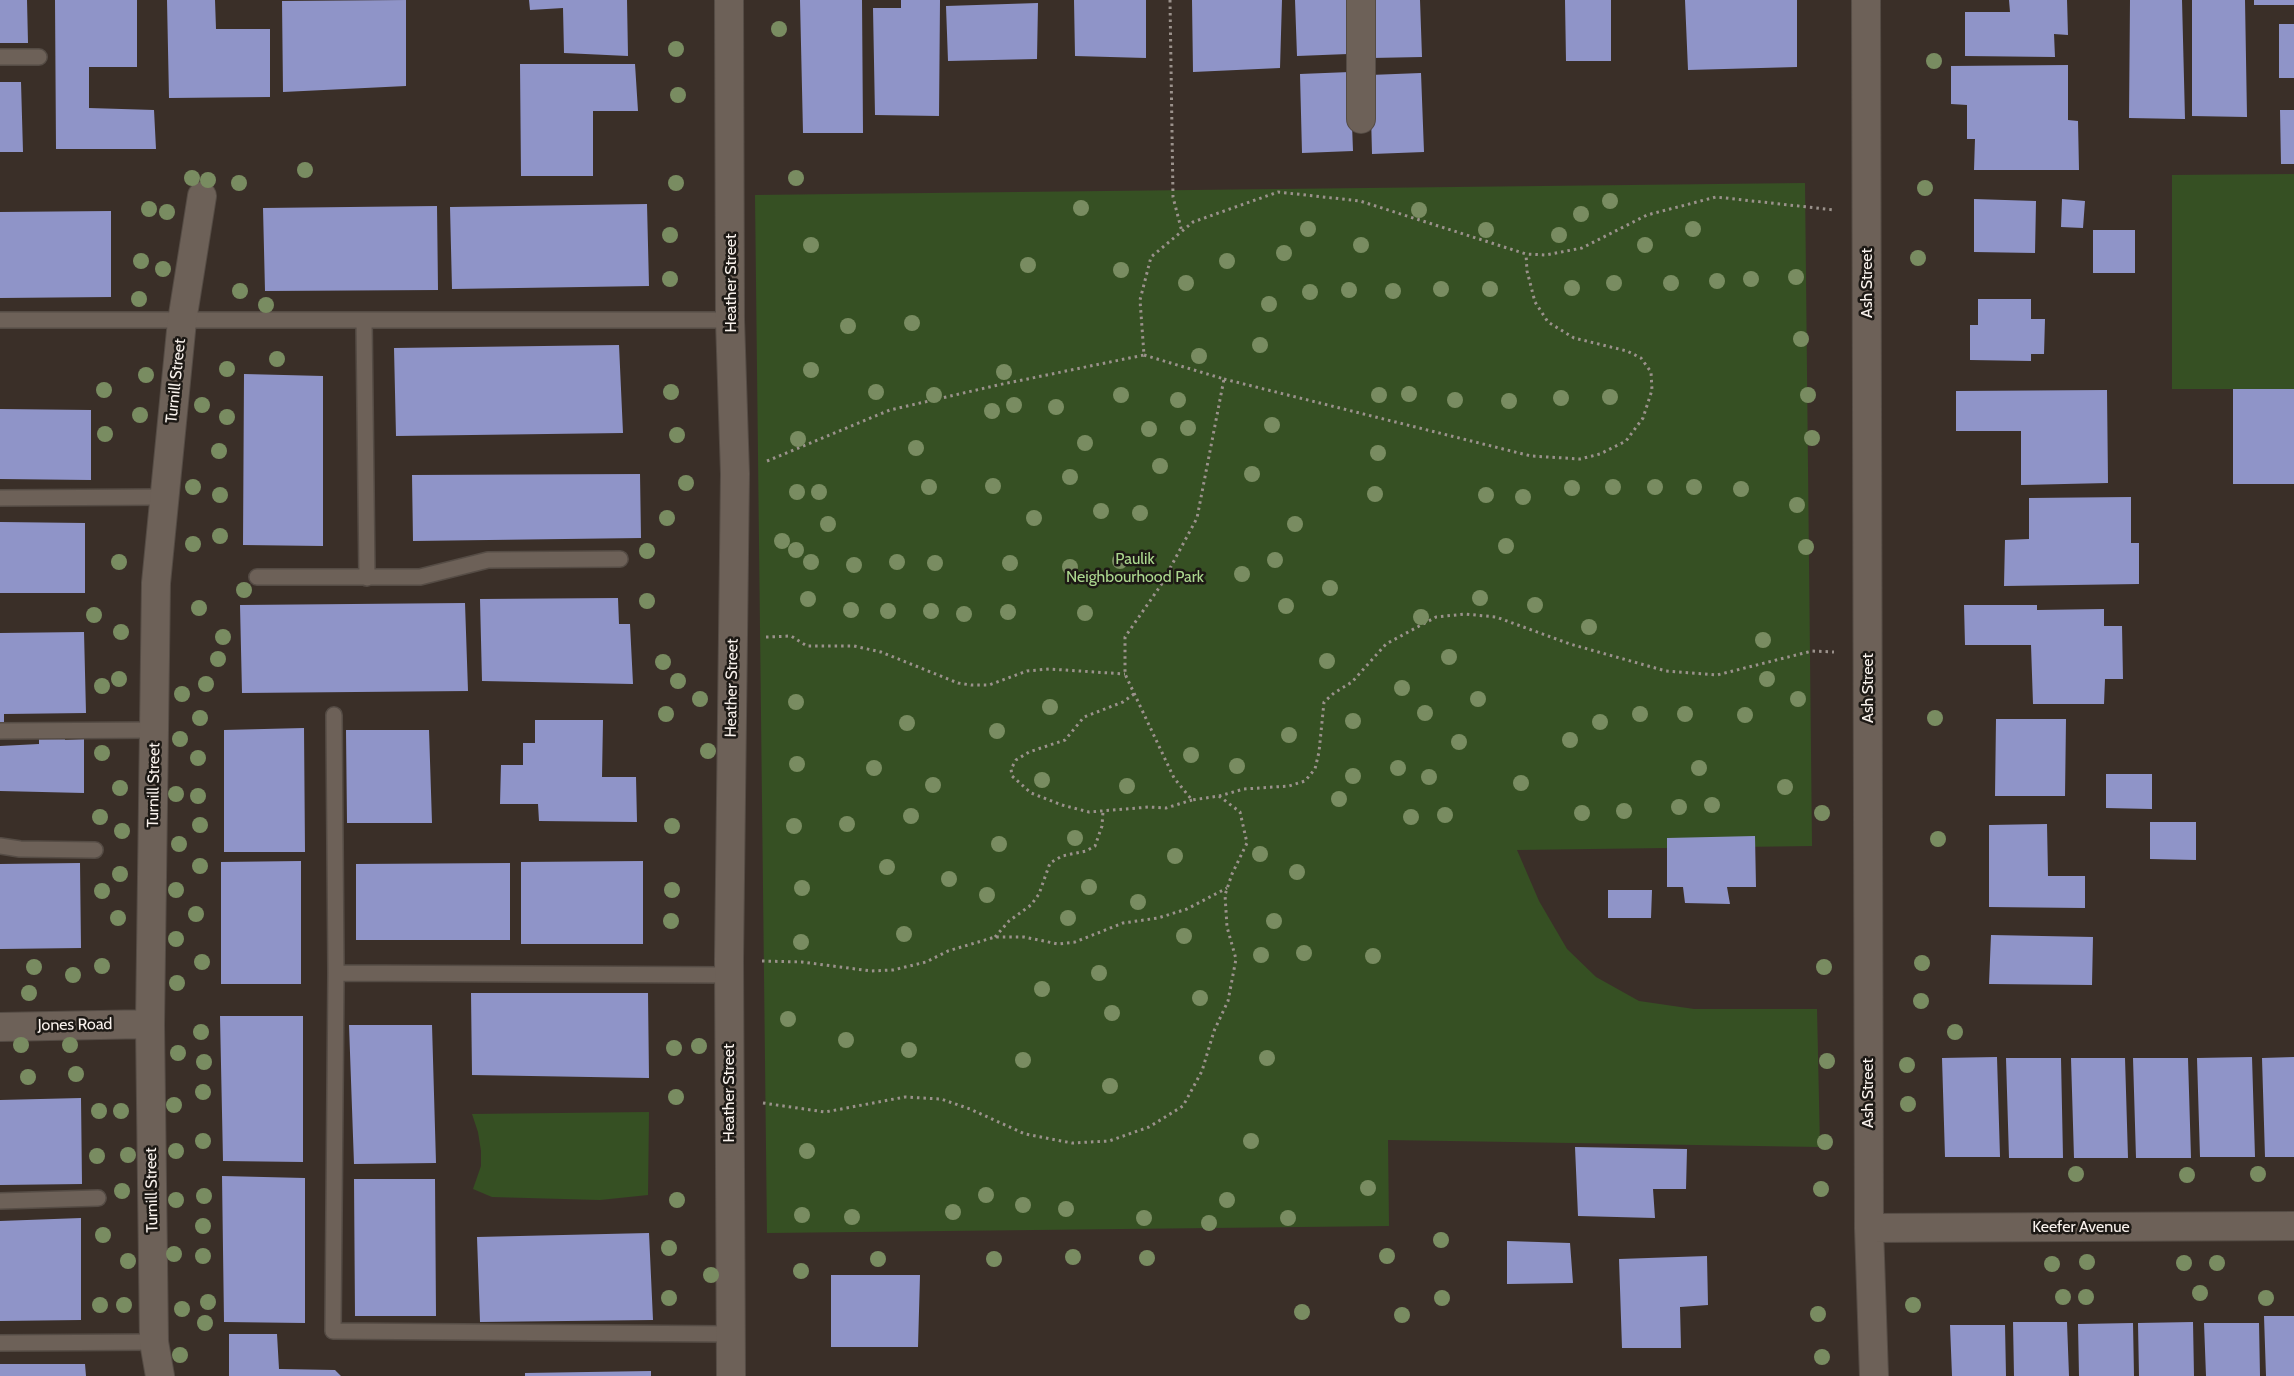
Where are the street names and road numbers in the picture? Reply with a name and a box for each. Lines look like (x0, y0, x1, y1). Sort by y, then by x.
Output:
street label: Heather Street (721, 234, 741, 332)
street label: Ash Street (1857, 248, 1877, 318)
street label: Turnill Street (162, 338, 190, 424)
street label: Heather Street (722, 638, 742, 738)
street label: Ash Street (1858, 653, 1878, 723)
street label: Turnill Street (144, 742, 164, 828)
street label: Jones Road (37, 1015, 113, 1035)
street label: Heather Street (719, 1044, 739, 1142)
street label: Ash Street (1858, 1058, 1878, 1128)
street label: Turnill Street (142, 1147, 162, 1233)
street label: Keefer Avenue (2032, 1217, 2130, 1237)

